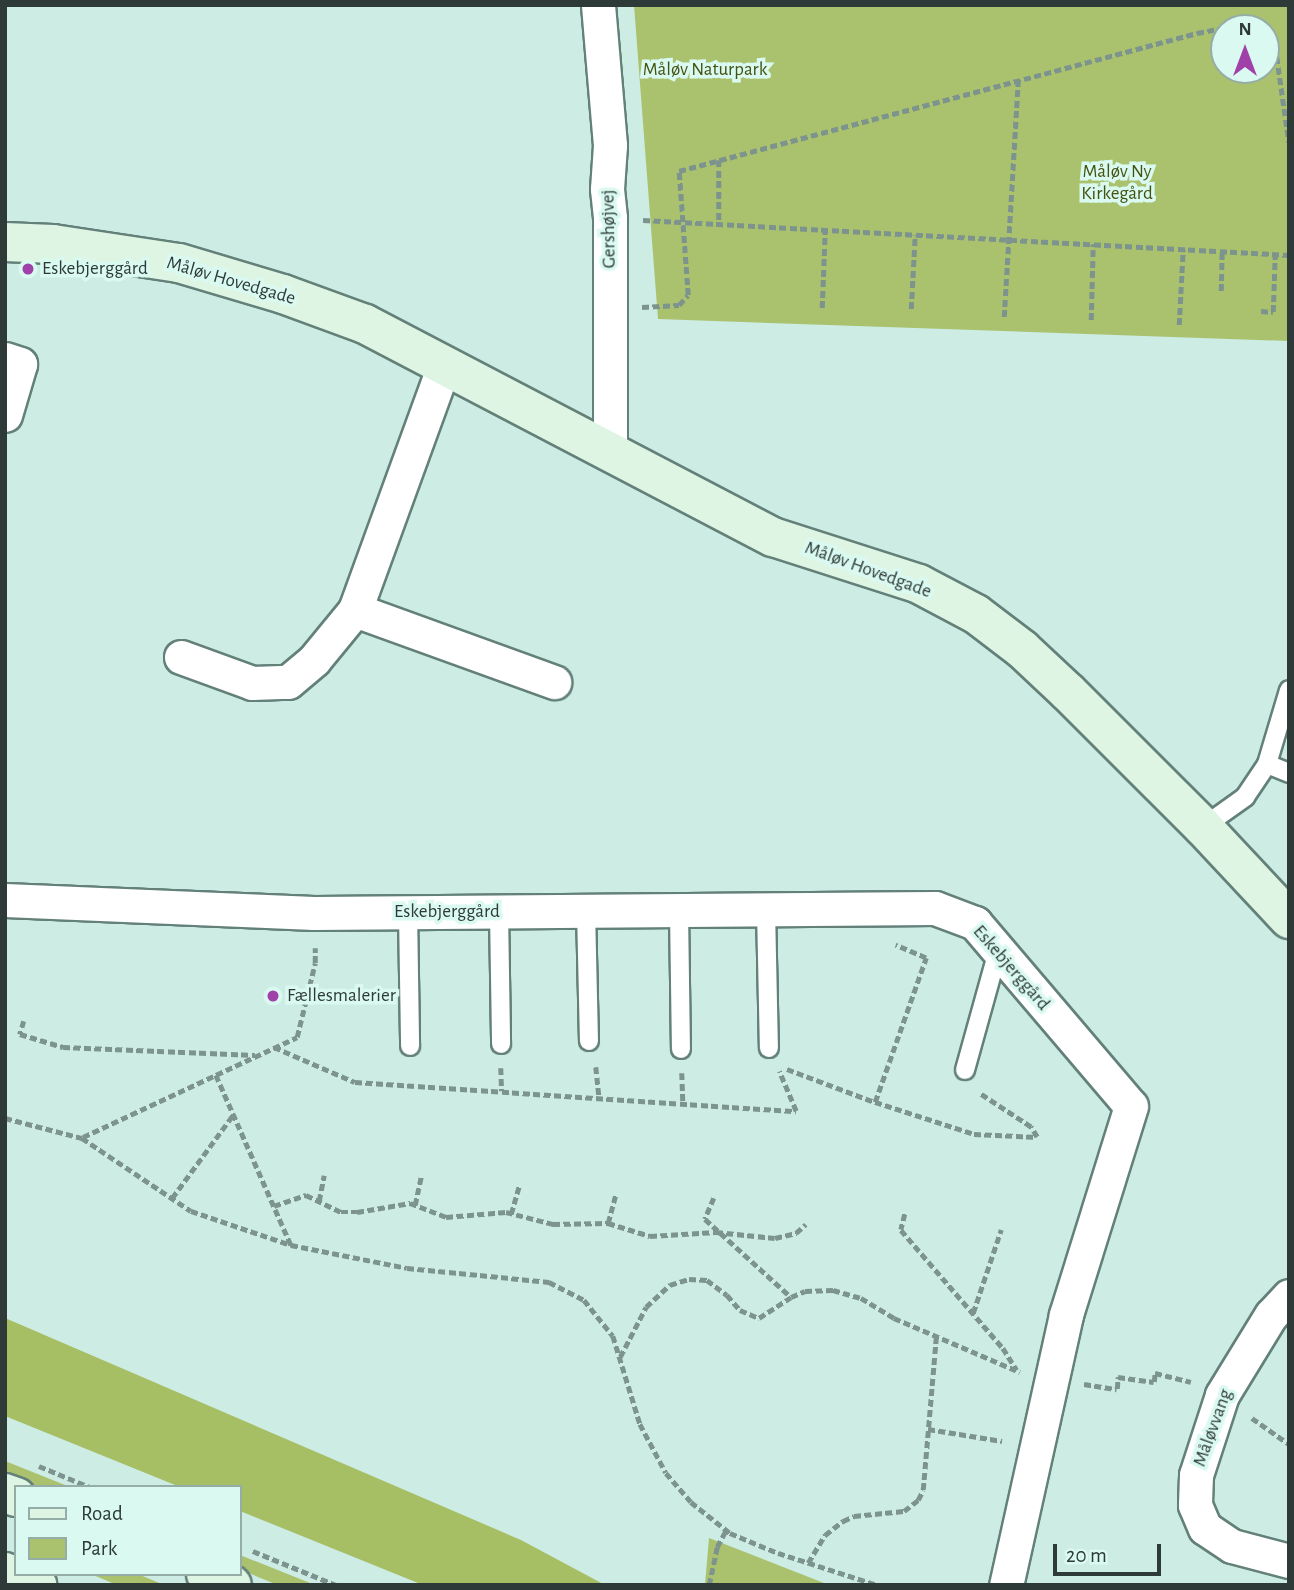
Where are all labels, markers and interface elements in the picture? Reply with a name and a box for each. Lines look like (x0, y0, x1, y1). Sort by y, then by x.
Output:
north arrow (1210, 14, 1280, 84)
text: N (1238, 20, 1252, 39)
park label: Måløv Naturpark (643, 59, 767, 81)
park label: Måløv Ny Kirkegård (1081, 161, 1153, 205)
street label: Gershøjvej (597, 189, 621, 269)
street label: Måløv Hovedgade (164, 252, 298, 310)
place label: Eskebjerggård (42, 258, 148, 280)
marker: Eskebjerggård (20, 261, 36, 277)
street label: Måløv Hovedgade (802, 537, 934, 603)
street label: Eskebjerggård (394, 901, 500, 923)
street label: Eskebjerggård (968, 921, 1054, 1015)
place label: Fællesmalerier (287, 985, 396, 1007)
marker: Fællesmalerier (265, 988, 281, 1004)
street label: Måløvvang (1188, 1386, 1238, 1470)
legend (14, 1485, 242, 1576)
text: Road (81, 1503, 123, 1524)
scale bar (1056, 1530, 1164, 1574)
text: Park (81, 1538, 117, 1559)
text: 20 m (1066, 1545, 1107, 1566)

